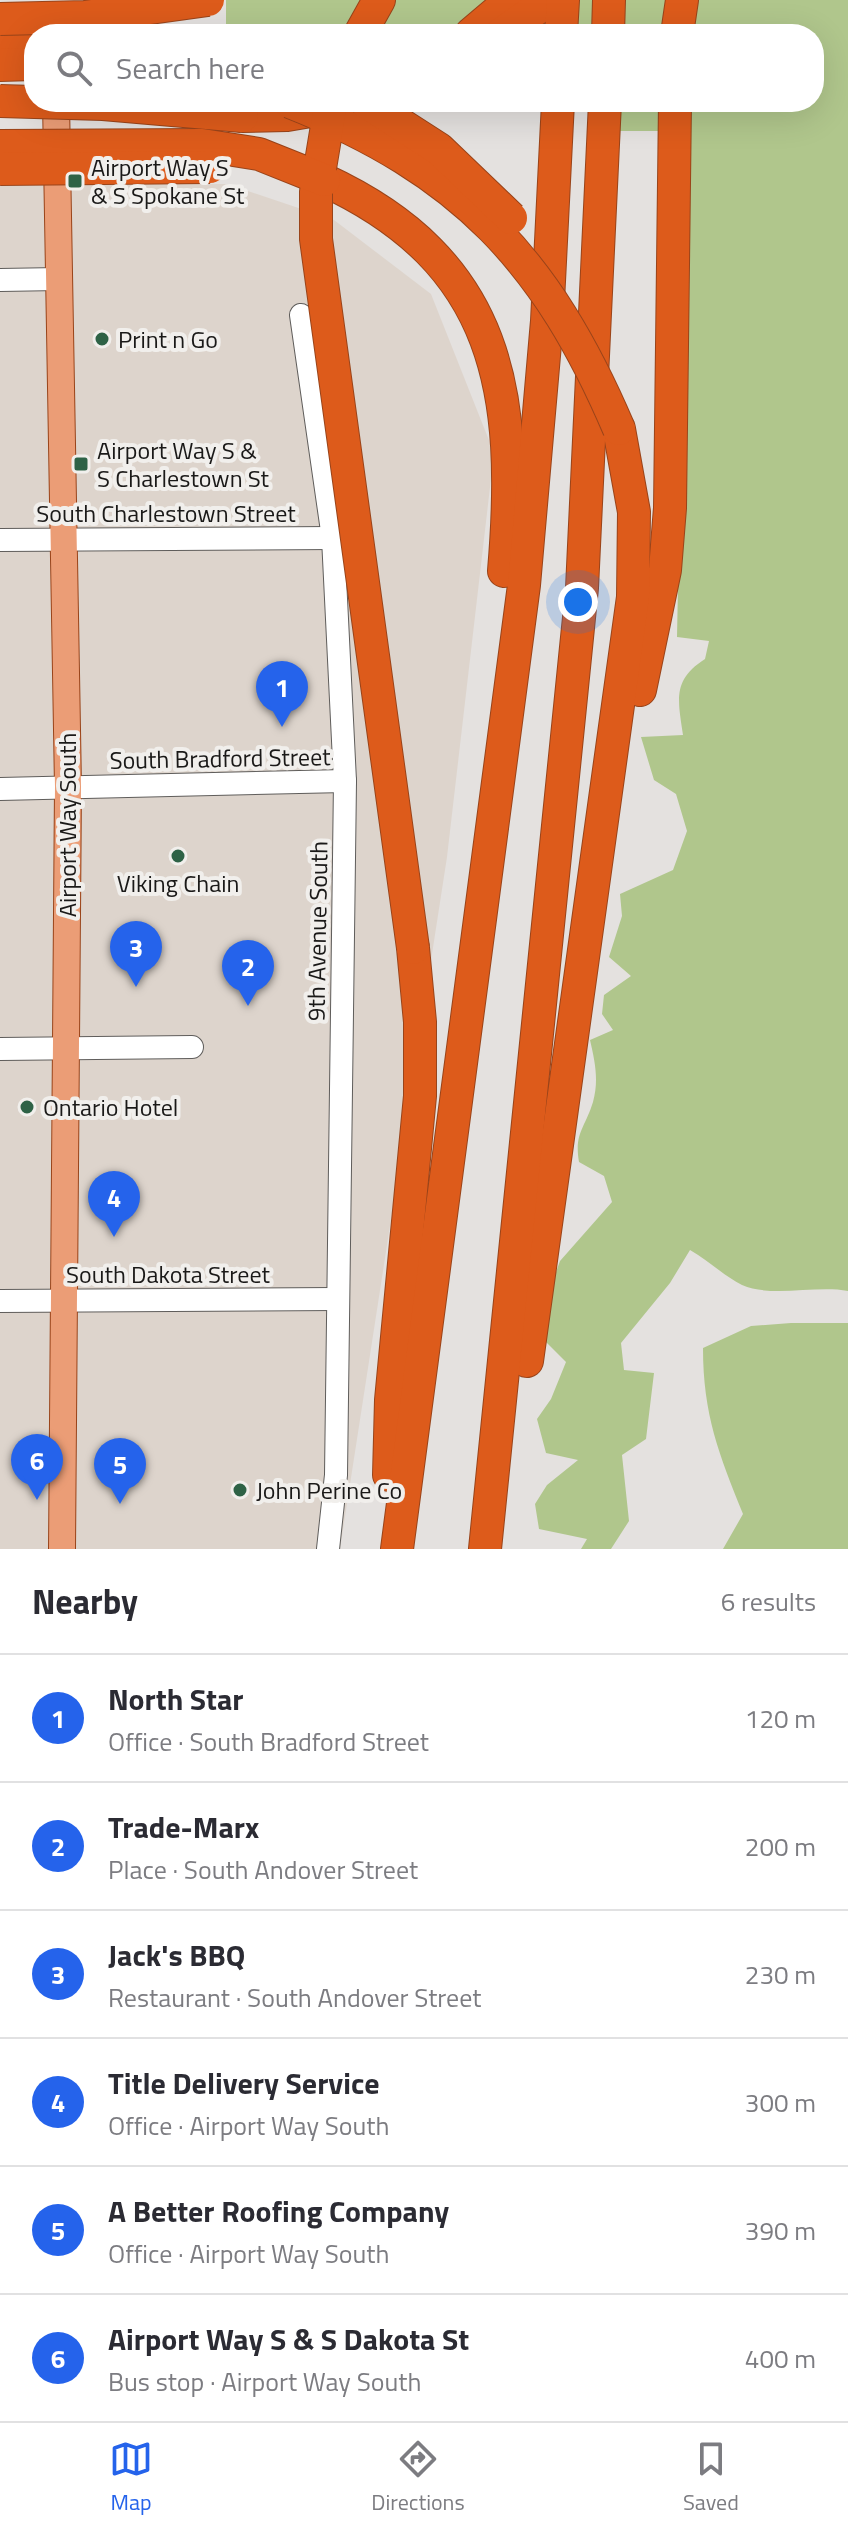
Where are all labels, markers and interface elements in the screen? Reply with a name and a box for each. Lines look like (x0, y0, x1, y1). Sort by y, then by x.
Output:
search box (24, 24, 824, 112)
text: Search here (116, 45, 265, 91)
icon: search (52, 46, 96, 90)
place label: Airport Way S & S Spokane St (91, 149, 245, 213)
marker: Airport Way S & S Spokane St (66, 172, 84, 190)
place label: Print n Go (118, 321, 218, 357)
marker: Print n Go (93, 330, 111, 348)
place label: Airport Way S & S Charlestown St (97, 432, 270, 496)
marker: Airport Way S & S Charlestown St (72, 455, 90, 473)
street label: South Charlestown Street (36, 495, 296, 531)
your location (558, 582, 598, 622)
pin: 1 (256, 661, 308, 727)
street label: Airport Way South (49, 733, 85, 917)
street label: South Bradford Street (109, 738, 331, 778)
street label: 9th Avenue South (297, 841, 337, 1021)
marker: Viking Chain (169, 847, 187, 865)
place label: Viking Chain (117, 865, 239, 901)
pin: 3 (110, 921, 162, 987)
pin: 2 (222, 940, 274, 1006)
place label: Ontario Hotel (43, 1089, 178, 1125)
marker: Ontario Hotel (18, 1098, 36, 1116)
pin: 4 (88, 1171, 140, 1237)
street label: South Dakota Street (66, 1256, 271, 1292)
pin: 6 (11, 1434, 63, 1500)
pin: 5 (94, 1438, 146, 1504)
place label: John Perine Co (256, 1472, 402, 1508)
marker: John Perine Co (231, 1481, 249, 1499)
text: Nearby (32, 1575, 138, 1627)
text: 6 results (721, 1582, 816, 1621)
text: North Star (108, 1676, 243, 1722)
text: 1 (51, 1699, 65, 1738)
text: 120 m (745, 1699, 816, 1738)
text: Office · South Bradford Street (108, 1722, 429, 1761)
text: Trade-Marx (108, 1804, 259, 1850)
text: 2 (51, 1827, 65, 1866)
text: 200 m (745, 1827, 816, 1866)
text: Place · South Andover Street (108, 1850, 418, 1889)
text: Jack's BBQ (108, 1932, 245, 1978)
text: 3 (51, 1955, 65, 1994)
text: 230 m (745, 1955, 816, 1994)
text: Restaurant · South Andover Street (108, 1978, 481, 2017)
text: Title Delivery Service (108, 2060, 380, 2106)
text: 4 (51, 2083, 65, 2122)
text: 300 m (745, 2083, 816, 2122)
text: Office · Airport Way South (108, 2106, 389, 2145)
text: A Better Roofing Company (108, 2188, 449, 2234)
text: 5 (51, 2211, 65, 2250)
text: 390 m (745, 2211, 816, 2250)
text: Office · Airport Way South (108, 2234, 389, 2273)
text: Airport Way S & S Dakota St (108, 2316, 469, 2362)
text: 6 (51, 2339, 65, 2378)
text: 400 m (745, 2339, 816, 2378)
text: Bus stop · Airport Way South (108, 2362, 421, 2401)
tab: Map (109, 2437, 153, 2519)
tab: Directions (371, 2437, 465, 2519)
tab: Saved (683, 2437, 739, 2519)

